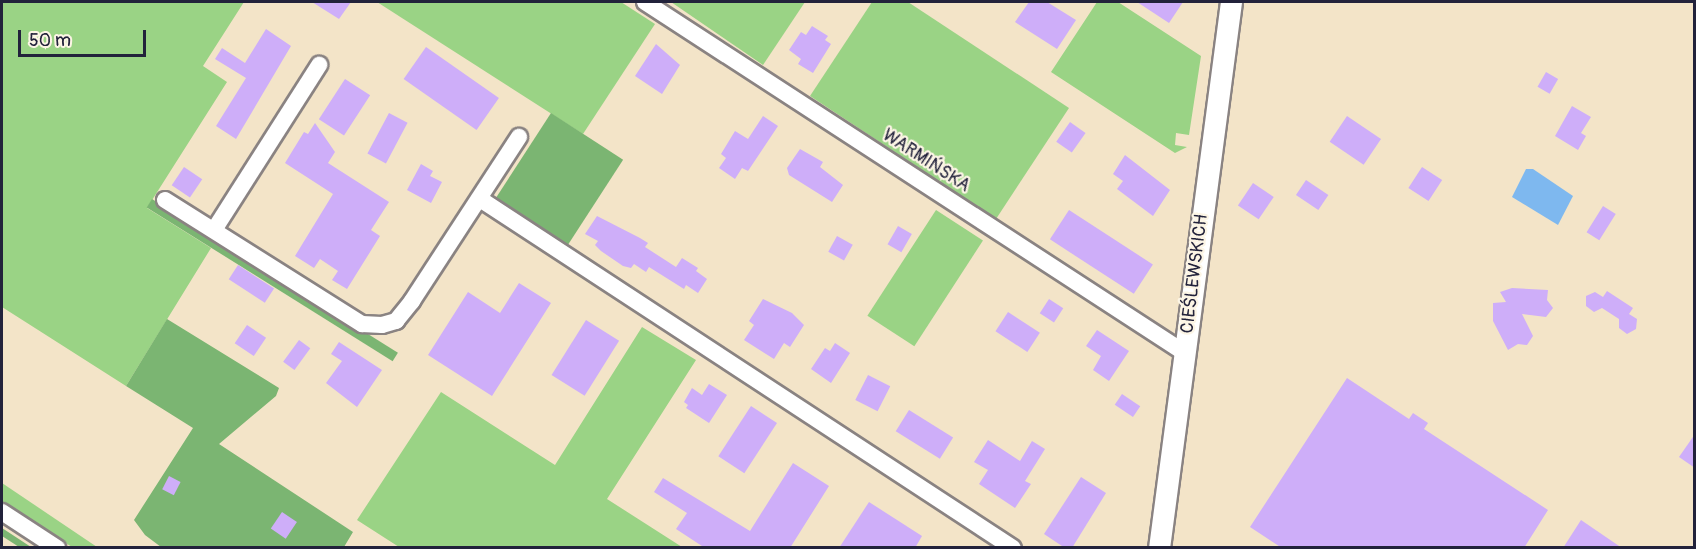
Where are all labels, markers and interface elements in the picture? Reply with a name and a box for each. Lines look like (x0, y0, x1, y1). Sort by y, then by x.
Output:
scale bar (21, 18, 148, 56)
text: 50 m (29, 29, 71, 52)
street label: WARMIŃSKA (878, 125, 974, 197)
street label: CIEŚLEWSKICH (1177, 213, 1213, 335)

